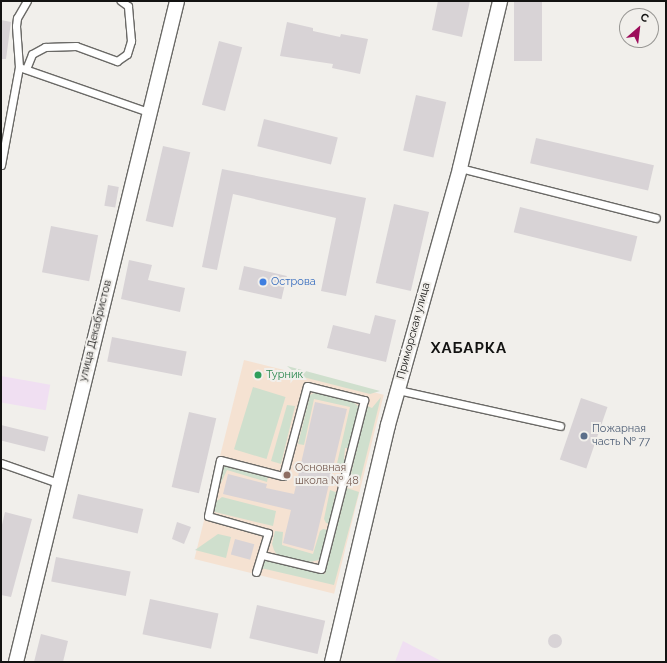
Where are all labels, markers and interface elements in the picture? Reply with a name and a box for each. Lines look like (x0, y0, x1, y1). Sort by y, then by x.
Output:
north arrow (619, 8, 659, 48)
text: С (638, 10, 651, 25)
place label: Острова (271, 275, 316, 289)
marker: Острова (258, 277, 268, 287)
street label: улица Декабристов (77, 279, 115, 383)
street label: Приморская улица (395, 281, 433, 381)
district label: ХАБАРКА (431, 340, 507, 358)
place label: Турник (266, 368, 303, 382)
marker: Турник (253, 370, 263, 380)
place label: Пожарная часть № 77 (592, 423, 650, 449)
marker: Пожарная часть № 77 (579, 431, 589, 441)
place label: Основная школа № 48 (295, 462, 359, 488)
marker: Основная школа № 48 (282, 470, 292, 480)

